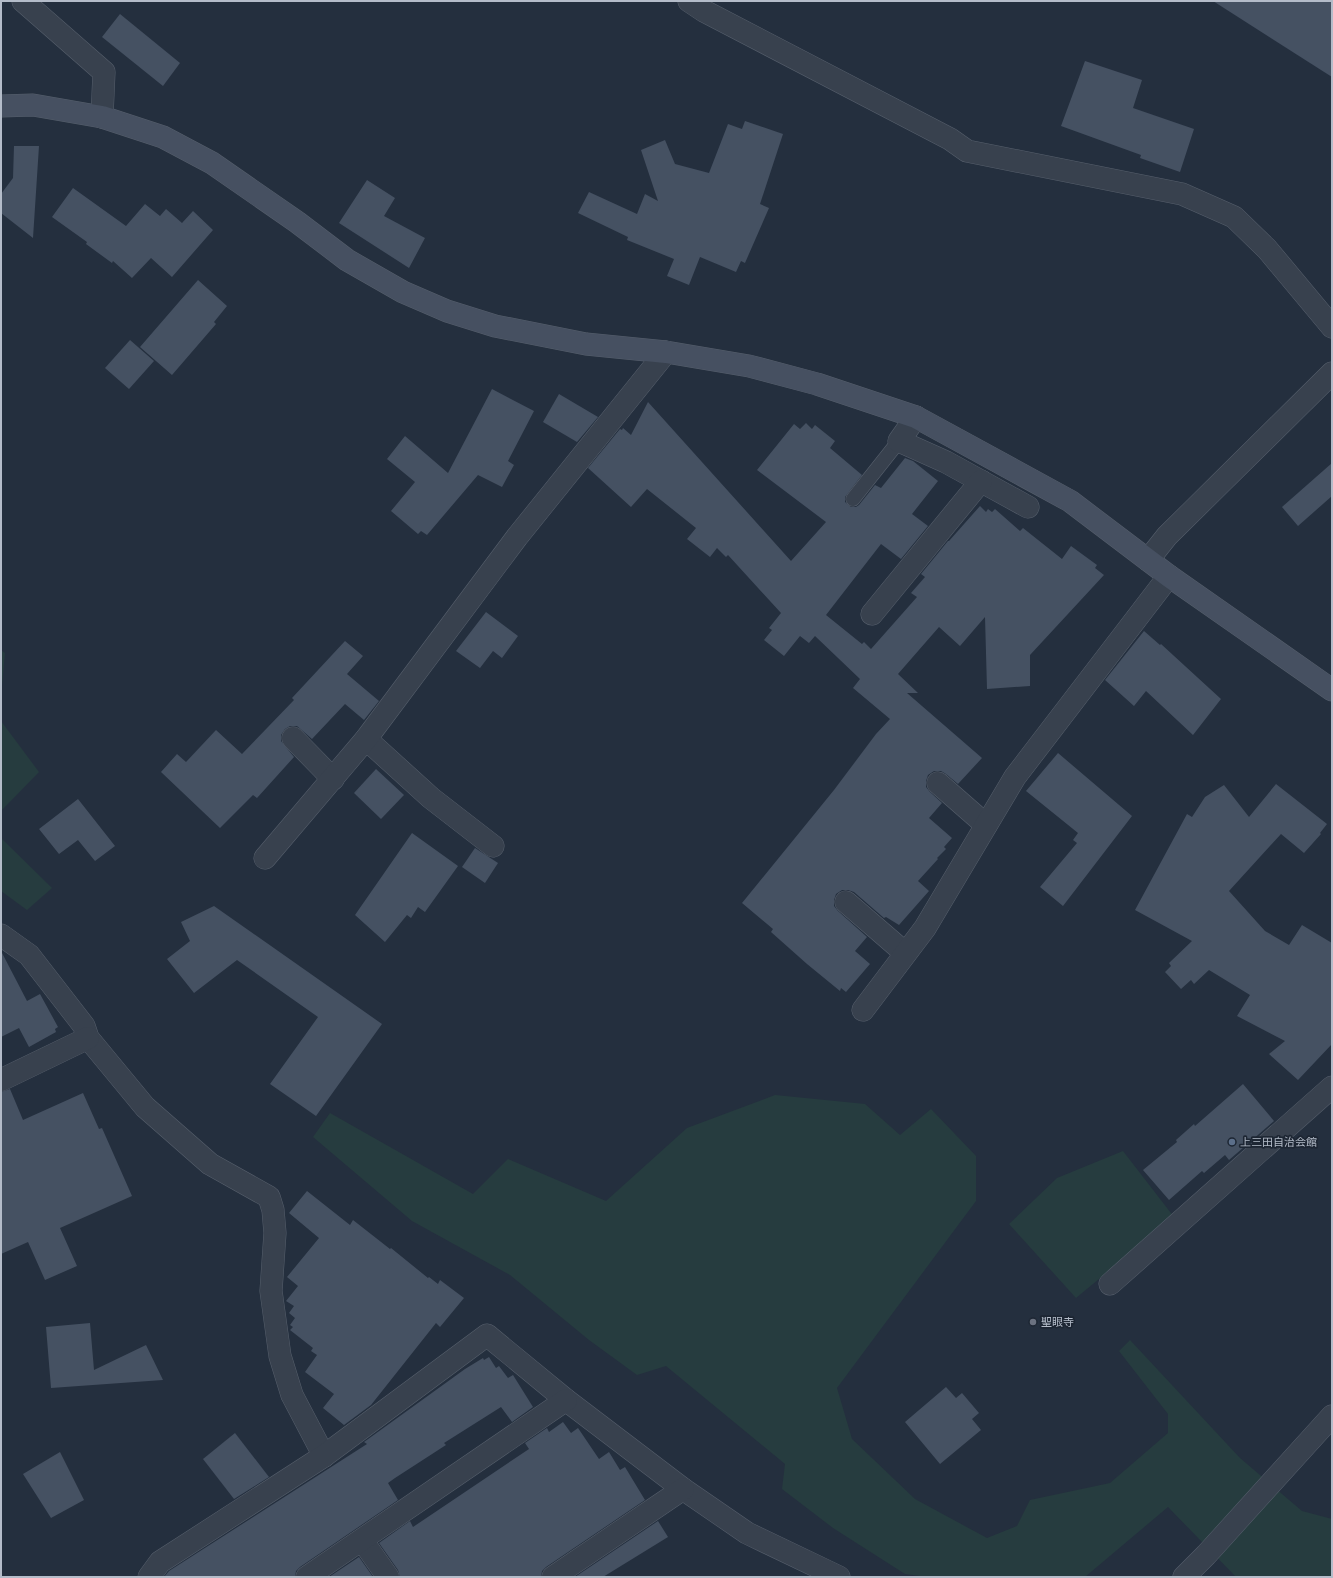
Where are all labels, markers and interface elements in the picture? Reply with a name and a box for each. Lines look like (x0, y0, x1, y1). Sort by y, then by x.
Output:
place label: 上三田自治会館 (1240, 1134, 1317, 1149)
marker: 上三田自治会館 (1227, 1137, 1237, 1147)
place label: 聖眼寺 (1041, 1314, 1074, 1329)
marker: 聖眼寺 (1028, 1317, 1038, 1327)

